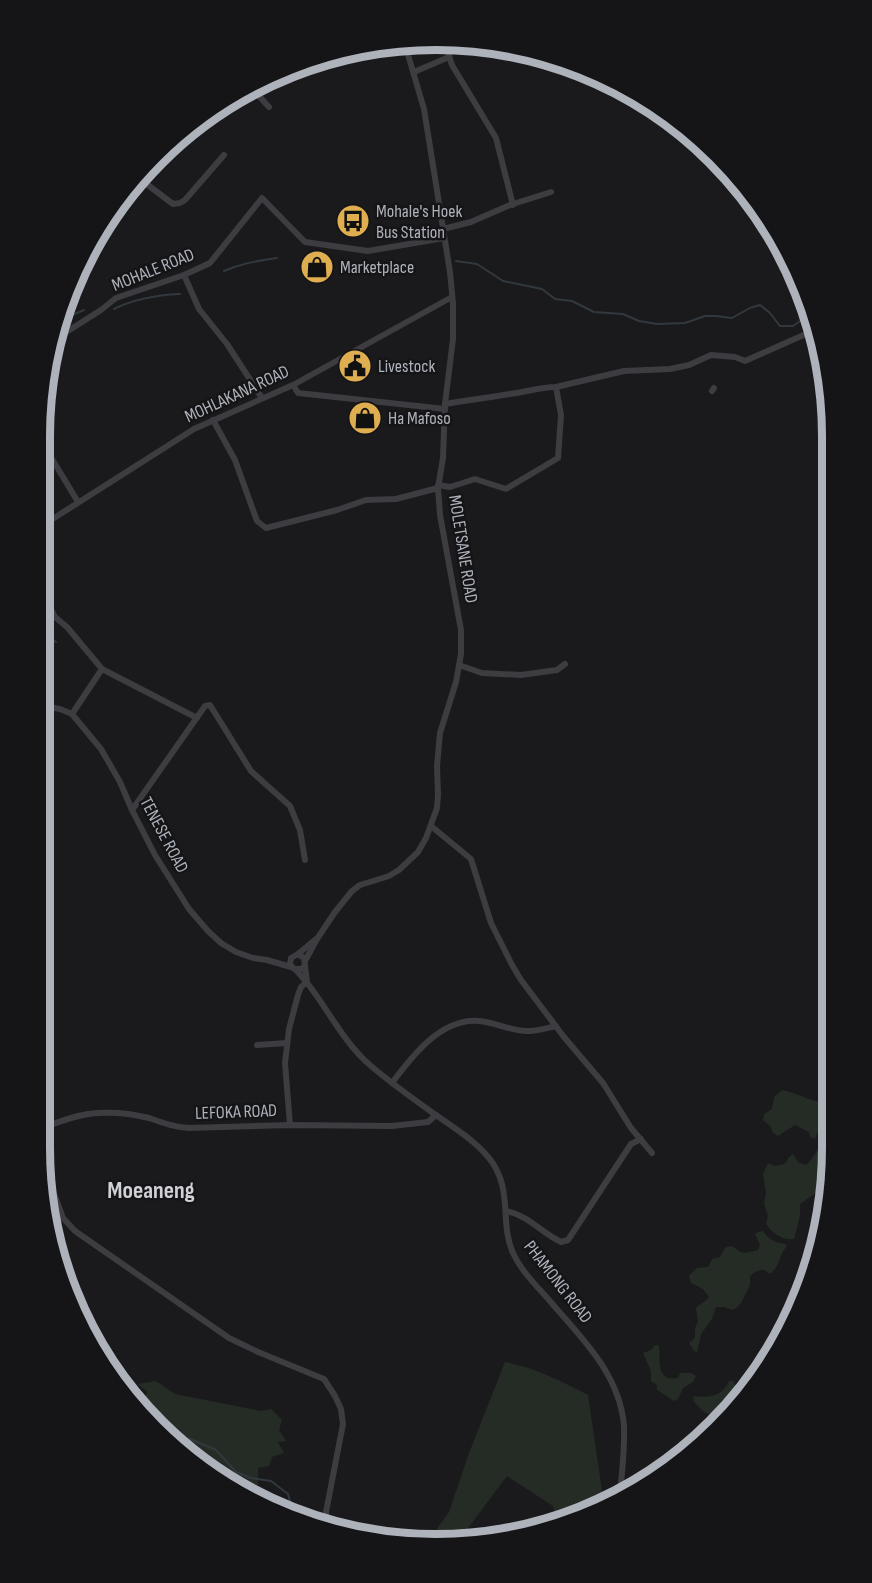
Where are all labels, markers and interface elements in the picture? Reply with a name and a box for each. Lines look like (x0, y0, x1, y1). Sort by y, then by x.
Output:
place label: Mohale's Hoek Bus Station (376, 201, 462, 243)
bus stop icon: Mohale's Hoek Bus Station (335, 203, 371, 239)
street label: MOHALE ROAD (109, 244, 197, 296)
shop icon: Marketplace (299, 249, 335, 285)
place label: Marketplace (340, 257, 414, 278)
public building icon: Livestock (337, 348, 373, 384)
place label: Livestock (378, 356, 436, 377)
street label: MOHLAKANA ROAD (182, 361, 292, 427)
shop icon: Ha Mafoso (347, 400, 383, 436)
place label: Ha Mafoso (388, 408, 451, 429)
street label: MOLETSANE ROAD (444, 493, 482, 605)
street label: TENESE ROAD (135, 793, 193, 877)
street label: LEFOKA ROAD (195, 1100, 277, 1124)
district label: Moeaneng (107, 1176, 195, 1205)
street label: PHAMONG ROAD (519, 1237, 597, 1327)

